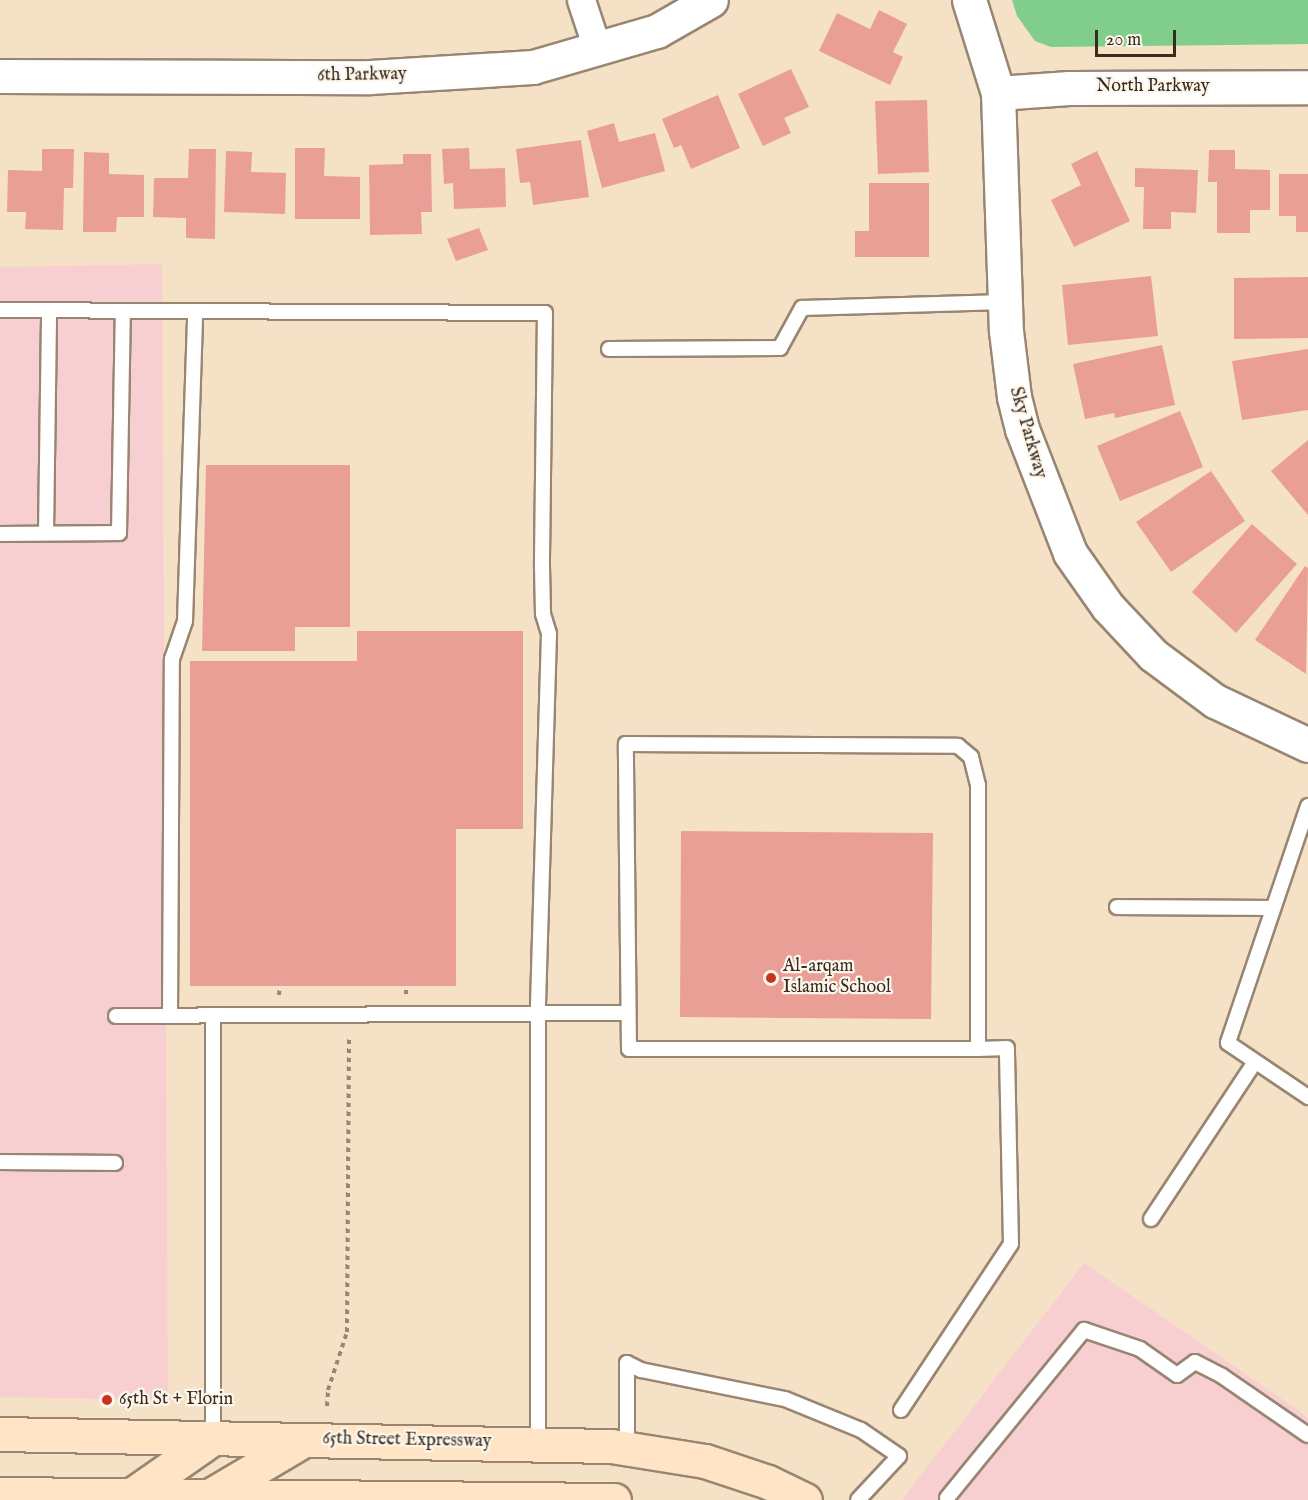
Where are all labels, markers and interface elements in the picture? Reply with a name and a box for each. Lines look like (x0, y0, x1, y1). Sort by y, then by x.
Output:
scale bar (1098, 18, 1179, 56)
text: 20 m (1106, 29, 1141, 52)
street label: 6th Parkway (317, 64, 407, 88)
street label: North Parkway (1096, 76, 1210, 98)
street label: Sky Parkway (1004, 385, 1050, 481)
place label: Al-arqam Islamic School (783, 957, 891, 1000)
marker: Al-arqam Islamic School (764, 971, 778, 985)
place label: 65th St + Florin (119, 1389, 233, 1411)
marker: 65th St + Florin (100, 1393, 114, 1407)
street label: 65th Street Expressway (322, 1429, 492, 1453)

